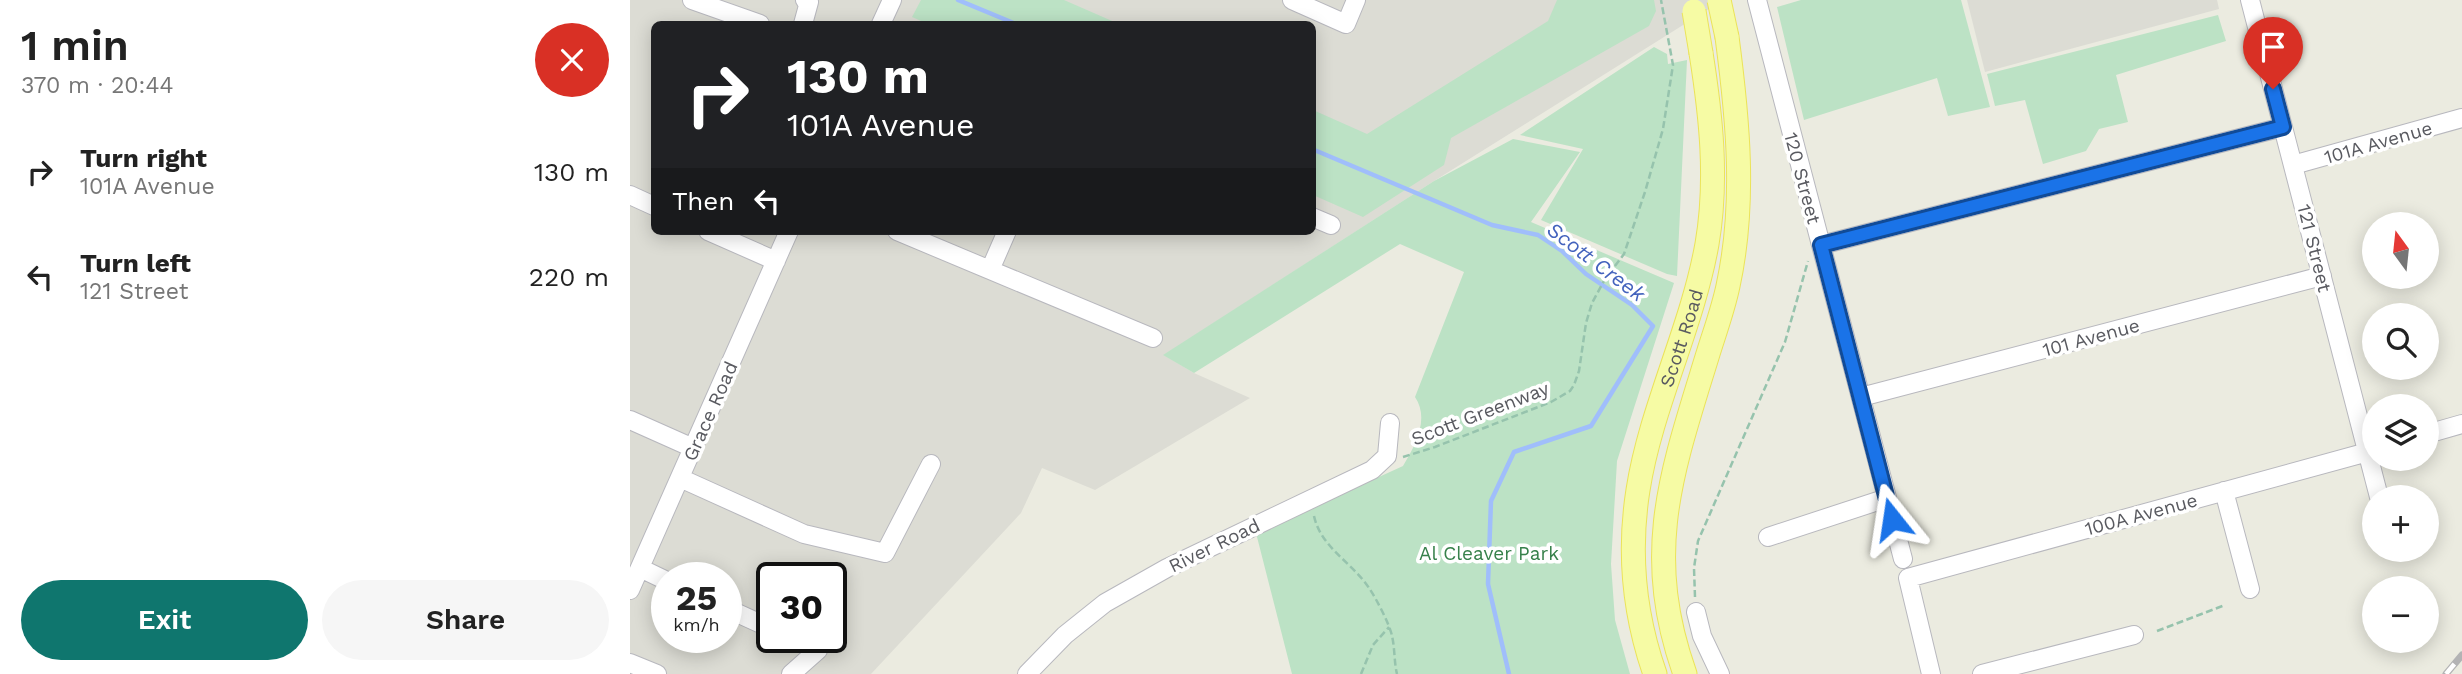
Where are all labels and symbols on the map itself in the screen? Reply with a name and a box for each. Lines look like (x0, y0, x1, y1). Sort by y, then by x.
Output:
pin (2243, 17, 2303, 89)
street label: 101A Avenue (2321, 116, 2435, 169)
street label: 120 Street (1779, 130, 1826, 227)
street label: 121 Street (2293, 202, 2337, 294)
north arrow (2362, 212, 2440, 289)
water label: Scott Creek (1542, 217, 1651, 307)
street label: Scott Road (1655, 286, 1708, 390)
street label: 101 Avenue (2040, 313, 2142, 361)
street label: Grace Road (678, 358, 743, 465)
street label: Scott Greenway (1408, 377, 1552, 450)
position arrow (1855, 482, 1929, 556)
street label: 100A Avenue (2082, 488, 2200, 541)
street label: River Road (1165, 513, 1264, 577)
park label: Al Cleaver Park (1419, 542, 1559, 565)
speed limit sign: 30 (756, 562, 847, 653)

